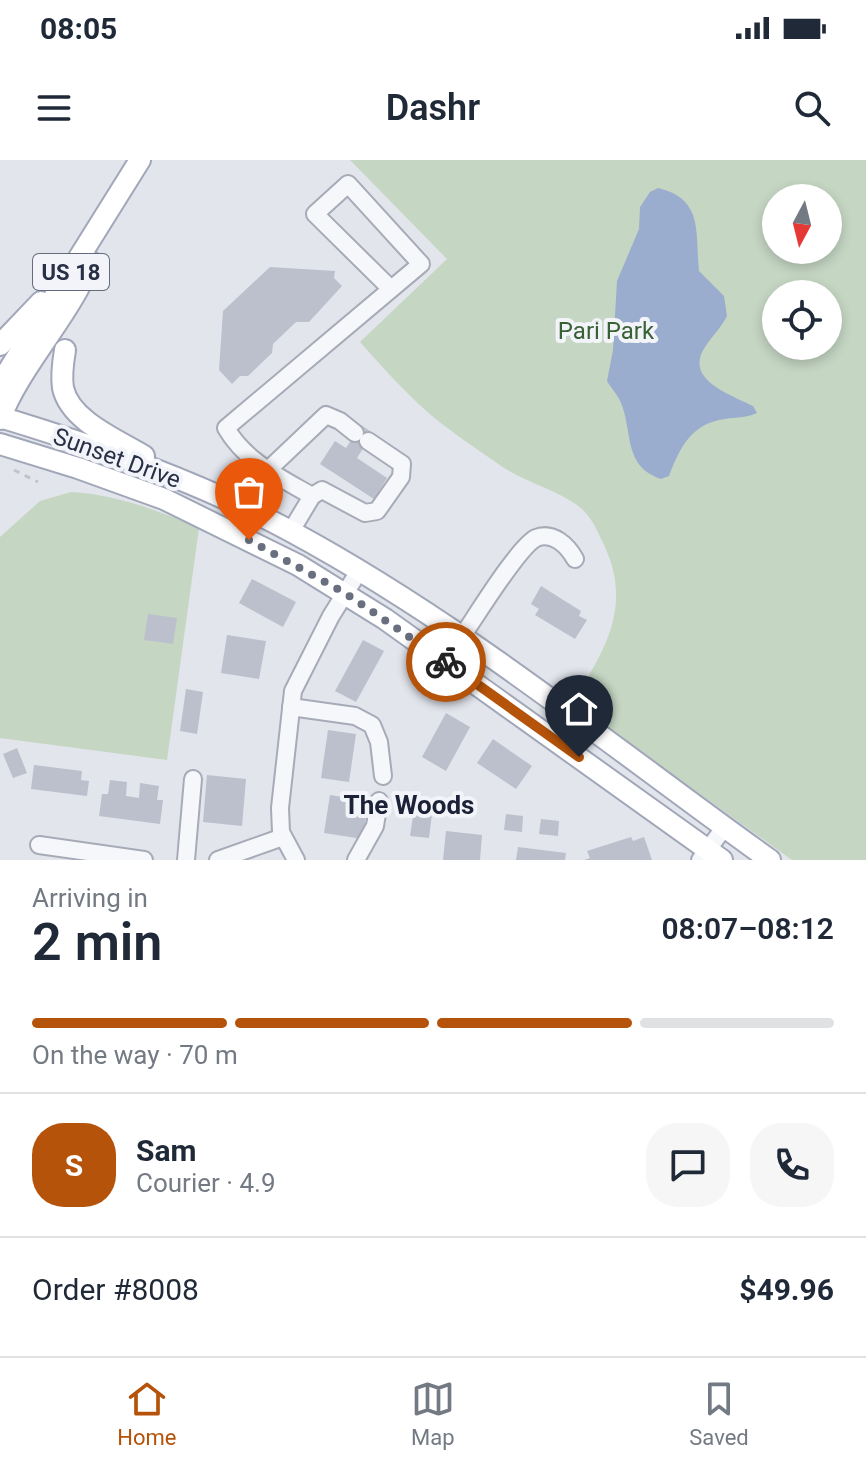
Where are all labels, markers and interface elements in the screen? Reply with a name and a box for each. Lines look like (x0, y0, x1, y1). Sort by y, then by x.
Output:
text: 08:05 (40, 11, 117, 46)
icon: menu (32, 86, 76, 130)
icon: search (790, 86, 834, 130)
text: Dashr (386, 87, 480, 129)
north arrow (762, 184, 842, 264)
map controls (762, 184, 842, 360)
road number: US 18 (33, 254, 109, 290)
button: locate (762, 280, 842, 360)
park label: Pari Park (558, 317, 655, 345)
street label: Sunset Drive (49, 422, 185, 494)
pin (215, 458, 283, 540)
icon: bag (227, 470, 271, 514)
courier (406, 622, 486, 702)
icon: bike (424, 640, 468, 684)
pin (545, 675, 613, 757)
icon: home (557, 687, 601, 731)
district label: The Woods (344, 790, 474, 820)
text: Arriving in (32, 883, 148, 913)
text: 08:07–08:12 (661, 911, 834, 946)
text: 2 min (32, 912, 162, 973)
text: On the way · 70 m (32, 1040, 238, 1070)
button: chat (646, 1123, 730, 1207)
button: phone (750, 1123, 834, 1207)
text: Sam (136, 1133, 197, 1168)
text: S (65, 1148, 83, 1183)
text: Courier · 4.9 (136, 1168, 276, 1198)
text: Order #8008 (32, 1272, 199, 1307)
text: $49.96 (739, 1272, 834, 1307)
tab: Home (117, 1377, 176, 1450)
tab: Map (411, 1377, 455, 1450)
tab: Saved (689, 1377, 749, 1450)

